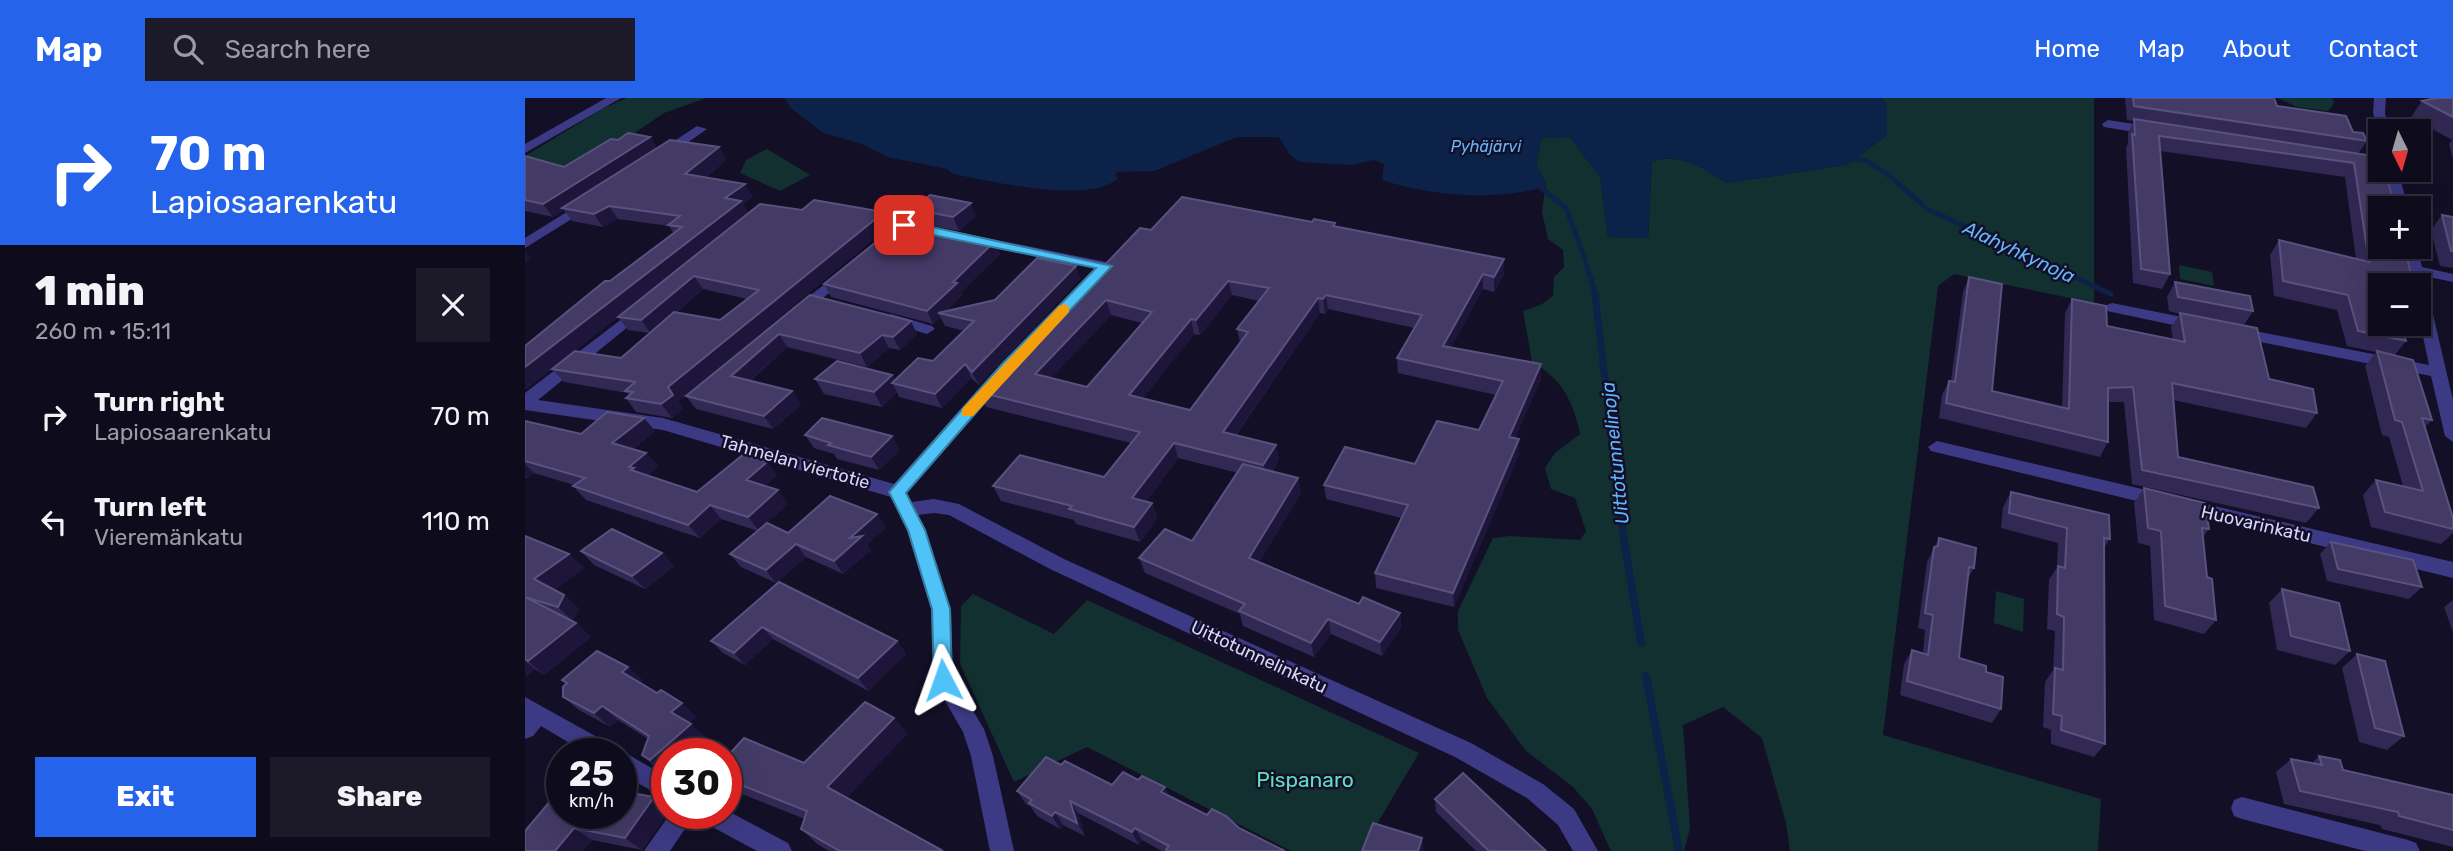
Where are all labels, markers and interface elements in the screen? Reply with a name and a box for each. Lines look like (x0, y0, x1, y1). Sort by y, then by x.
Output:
search box (145, 18, 635, 81)
text: Map (35, 30, 103, 69)
icon: search (169, 30, 207, 68)
text: Search here (225, 34, 370, 65)
text: Home (2034, 35, 2100, 63)
text: Map (2138, 35, 2185, 63)
text: About (2223, 35, 2291, 63)
text: Contact (2329, 35, 2418, 63)
north arrow (2368, 119, 2431, 182)
map controls (2368, 119, 2431, 336)
text: 70 m (150, 124, 267, 182)
icon: right (35, 126, 126, 217)
water label: Pyhäjärvi (1451, 137, 1522, 156)
text: Lapiosaarenkatu (150, 183, 397, 221)
pin (874, 195, 934, 255)
button: + (2368, 196, 2431, 259)
icon: arrive (885, 206, 923, 244)
water label: Alahyhkynoja (1959, 216, 2078, 288)
text: 1 min (35, 266, 145, 316)
button: close (416, 268, 490, 342)
button: − (2368, 273, 2431, 336)
text: 260 m · 15:11 (35, 317, 171, 345)
water label: Uittotunnelinoja (1596, 381, 1634, 525)
text: Turn right (94, 387, 224, 418)
icon: right (35, 398, 73, 436)
text: 70 m (431, 401, 490, 432)
text: Lapiosaarenkatu (94, 418, 272, 446)
street label: Tahmelan viertotie (718, 430, 872, 494)
text: Turn left (94, 492, 206, 523)
street label: Huovarinkatu (2199, 501, 2313, 547)
icon: left (35, 503, 73, 541)
text: 110 m (422, 506, 490, 537)
text: Vieremänkatu (94, 523, 243, 551)
street label: Uittotunnelinkatu (1187, 616, 1331, 698)
position arrow (906, 643, 980, 717)
speed limit sign: 30 (651, 738, 742, 829)
text: 25 (569, 753, 614, 795)
button: Exit (35, 757, 256, 837)
button: Share (270, 757, 490, 837)
park label: Pispanaro (1256, 767, 1354, 792)
text: km/h (569, 790, 614, 812)

